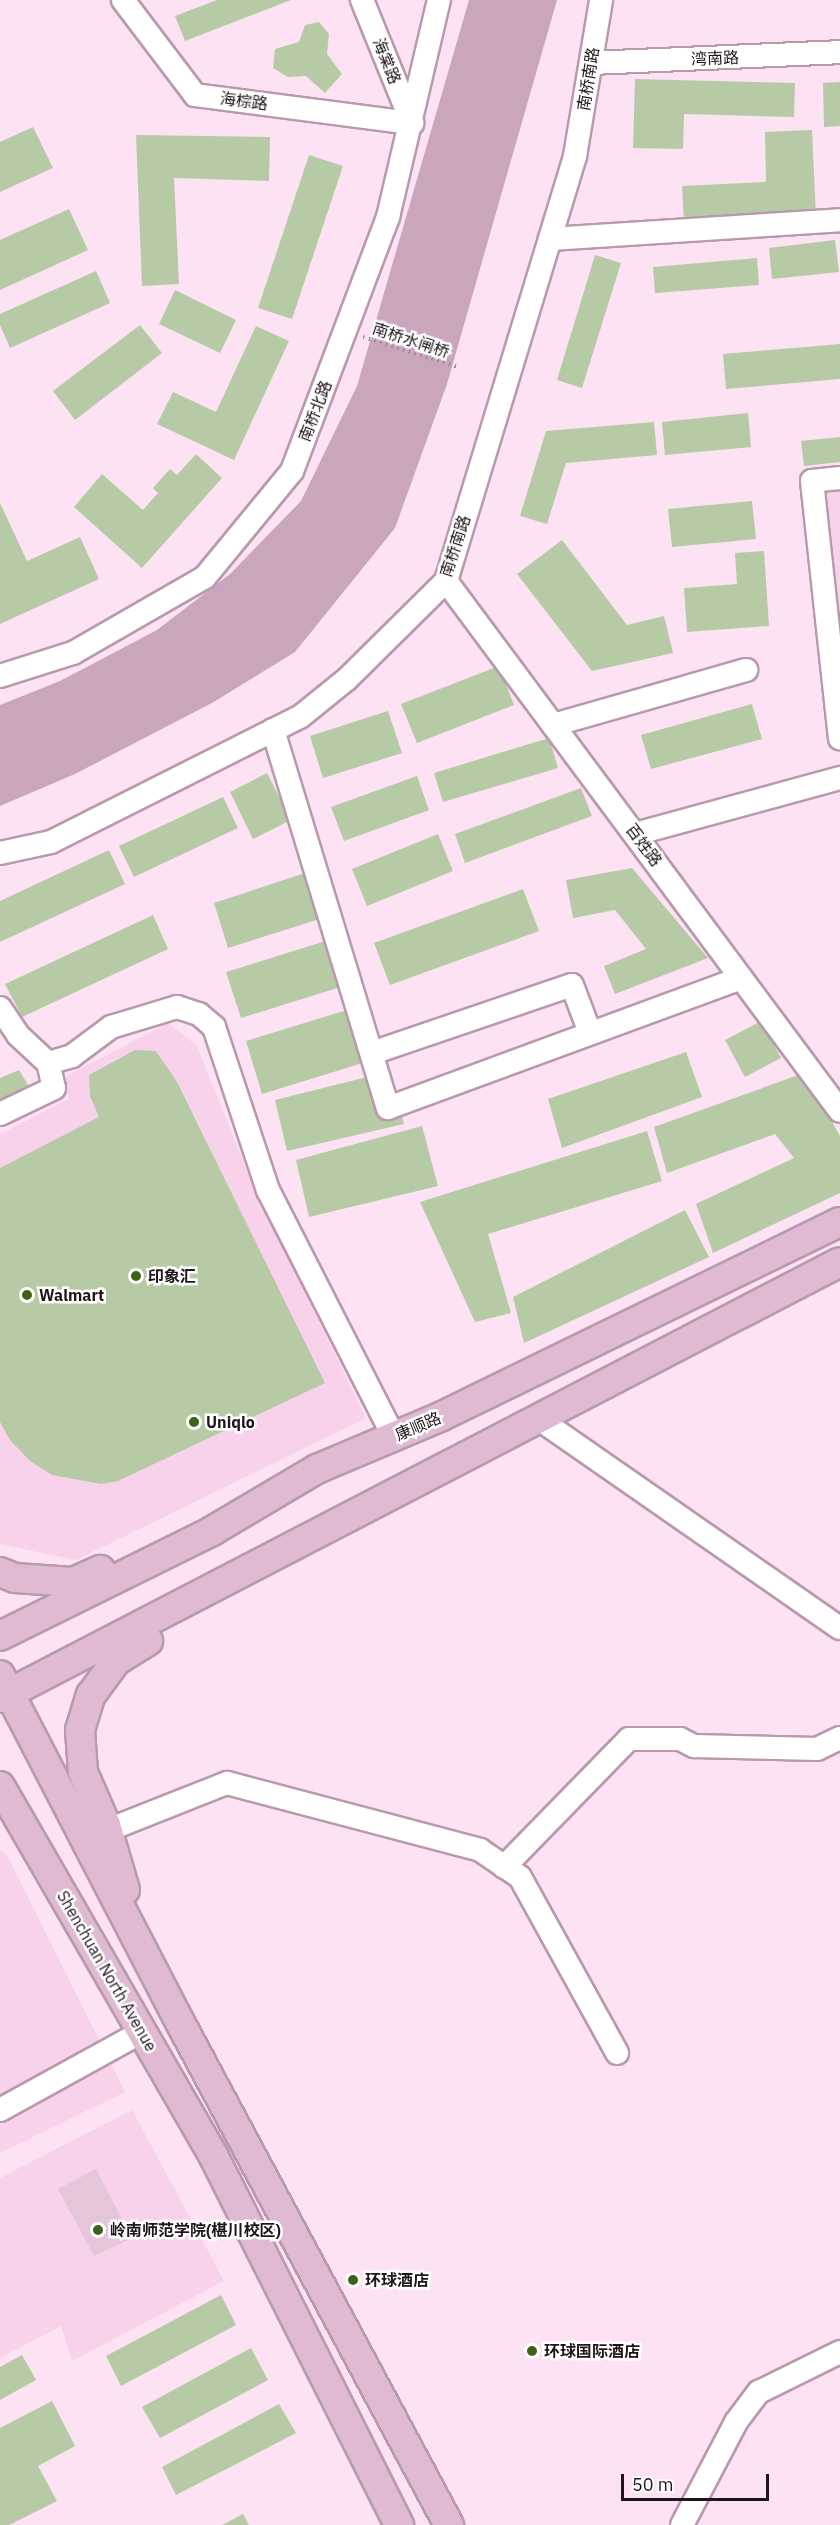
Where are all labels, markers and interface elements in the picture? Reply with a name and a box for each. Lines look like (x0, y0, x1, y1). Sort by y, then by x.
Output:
street label: 海棠路 (369, 35, 405, 87)
street label: 南桥南路 (574, 46, 602, 112)
street label: 湾南路 (691, 48, 739, 68)
street label: 海棕路 (219, 89, 269, 113)
street label: 南桥水闸桥 (370, 319, 452, 361)
street label: 南桥北路 (295, 378, 335, 444)
street label: 南桥南路 (436, 513, 474, 579)
street label: 百姓路 (622, 820, 666, 870)
place label: 印象汇 (148, 1266, 196, 1286)
marker: 印象汇 (129, 1269, 143, 1283)
place label: Walmart (39, 1285, 104, 1305)
marker: Walmart (20, 1288, 34, 1302)
street label: 康顺路 (392, 1408, 444, 1444)
place label: Uniqlo (206, 1412, 255, 1432)
marker: Uniqlo (187, 1415, 201, 1429)
street label: Shenchuan North Avenue (53, 1887, 161, 2055)
place label: 岭南师范学院(椹川校区) (110, 2220, 281, 2240)
marker: 岭南师范学院(椹川校区) (91, 2223, 105, 2237)
place label: 环球酒店 (365, 2270, 429, 2290)
marker: 环球酒店 (346, 2273, 360, 2287)
place label: 环球国际酒店 (544, 2341, 640, 2361)
marker: 环球国际酒店 (525, 2344, 539, 2358)
scale bar (624, 2462, 772, 2500)
text: 50 m (632, 2473, 674, 2496)

